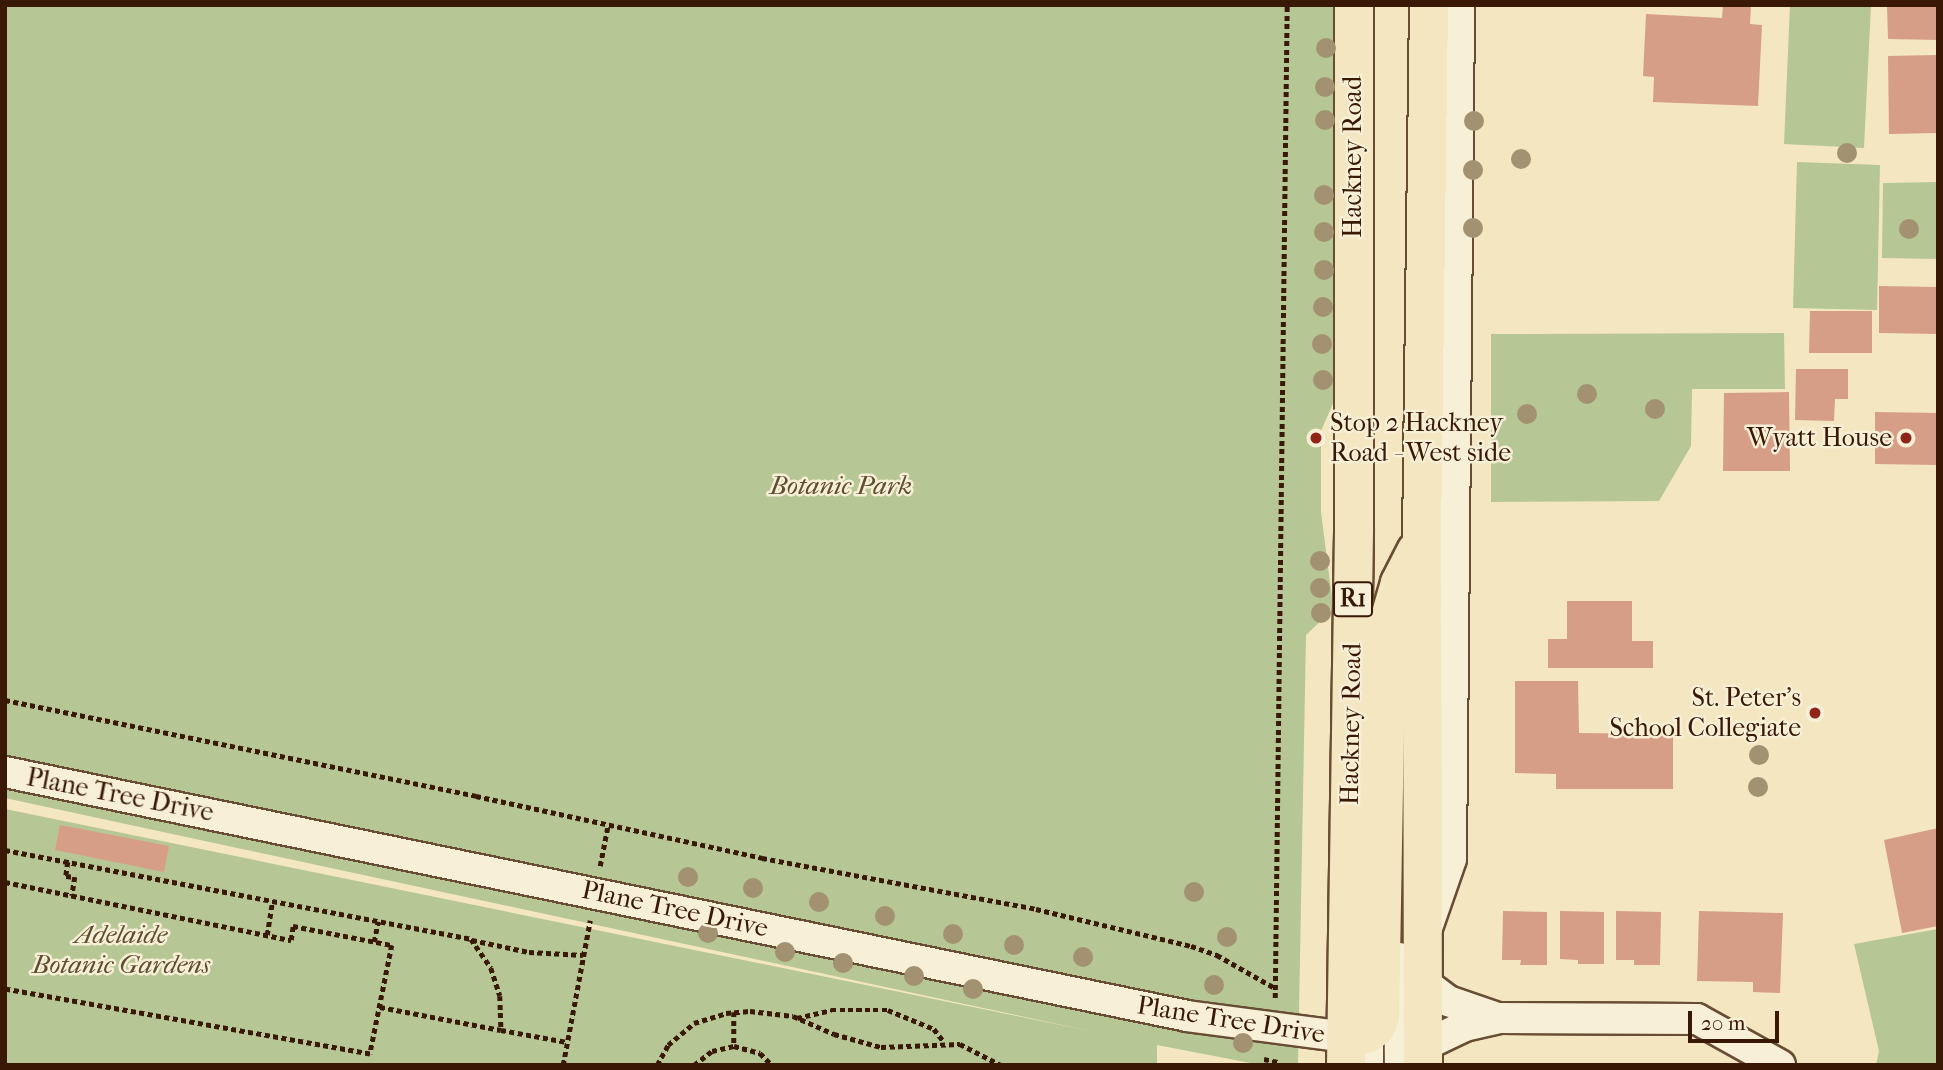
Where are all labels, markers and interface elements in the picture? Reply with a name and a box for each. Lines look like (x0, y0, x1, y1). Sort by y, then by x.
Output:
street label: Hackney Road (1337, 76, 1369, 238)
place label: Stop 2 Hackney Road - West side (1330, 407, 1511, 468)
place label: Wyatt House (1747, 422, 1892, 454)
marker: Stop 2 Hackney Road - West side (1308, 430, 1324, 446)
marker: Wyatt House (1898, 430, 1914, 446)
park label: Botanic Park (770, 470, 912, 502)
road number: R1 (1332, 578, 1374, 620)
street label: Hackney Road (1334, 643, 1368, 805)
place label: St. Peter's School Collegiate (1609, 682, 1801, 744)
marker: St. Peter's School Collegiate (1807, 705, 1823, 721)
street label: Plane Tree Drive (24, 762, 216, 828)
street label: Plane Tree Drive (579, 874, 771, 944)
park label: Adelaide Botanic Gardens (32, 919, 210, 981)
street label: Plane Tree Drive (1135, 990, 1327, 1050)
scale bar (1691, 996, 1782, 1040)
text: 20 m (1701, 1011, 1745, 1035)

